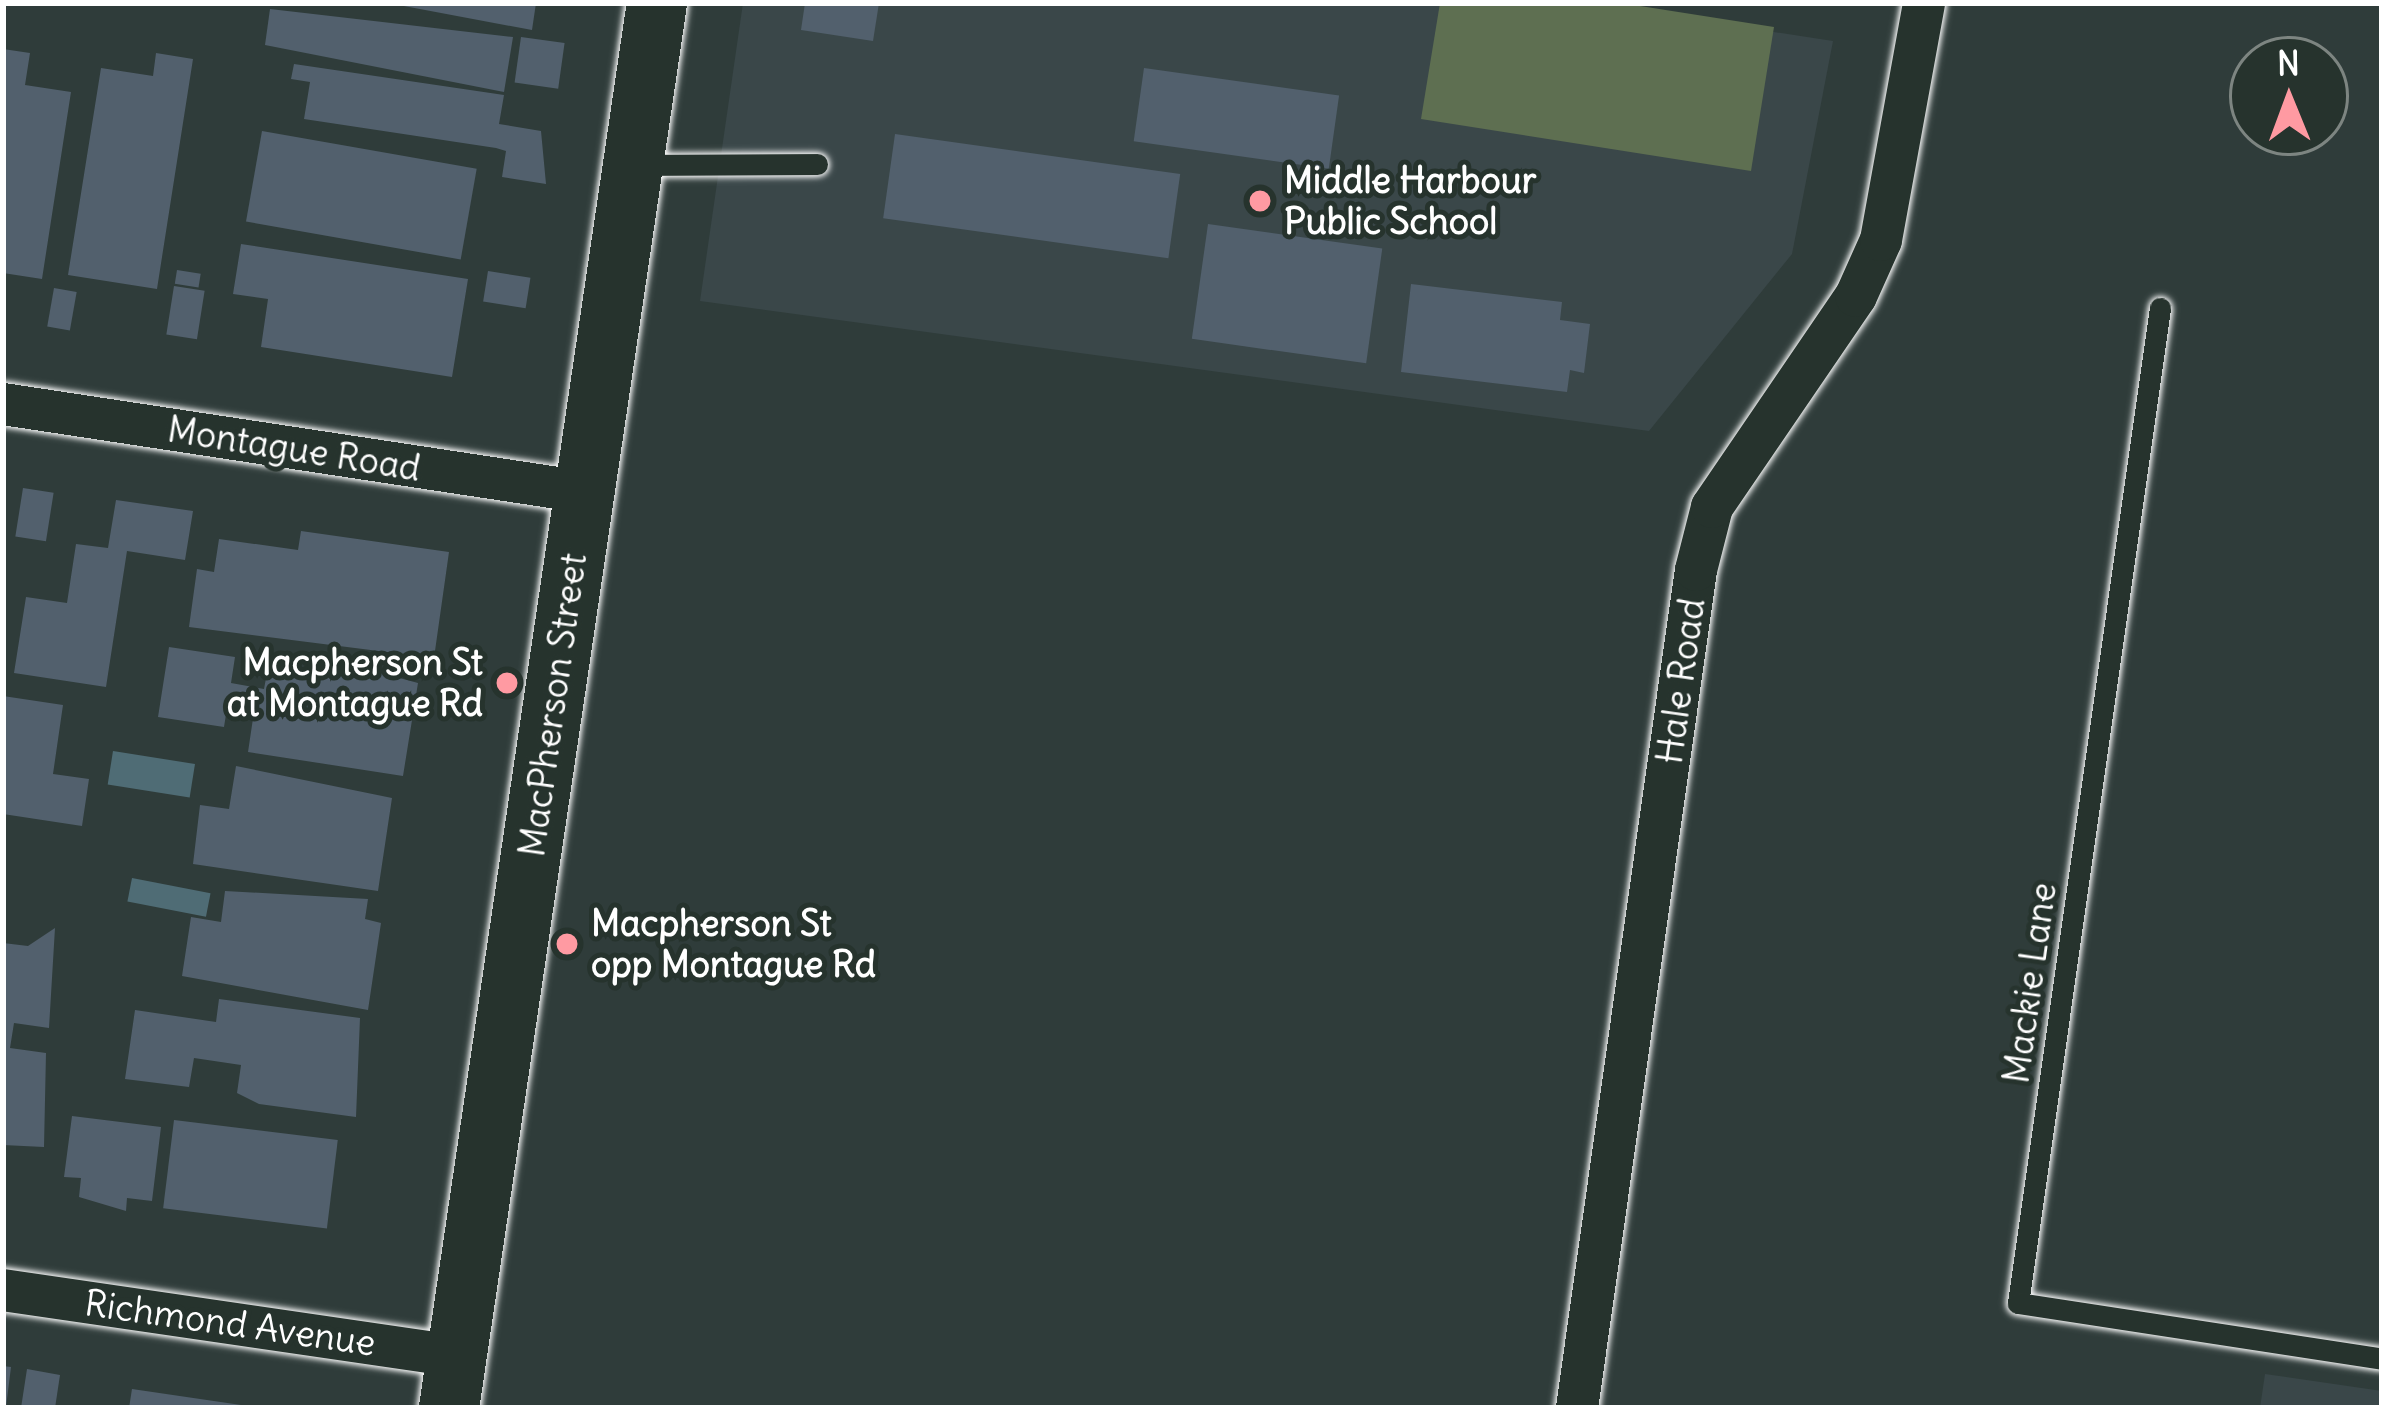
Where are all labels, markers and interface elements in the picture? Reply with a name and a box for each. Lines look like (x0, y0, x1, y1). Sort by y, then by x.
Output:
north arrow (2229, 36, 2349, 156)
text: N (2277, 42, 2300, 84)
place label: Middle Harbour Public School (1284, 158, 1536, 243)
marker: Middle Harbour Public School (1247, 188, 1273, 214)
street label: Montague Road (164, 408, 424, 490)
street label: MacPherson Street (510, 550, 596, 860)
street label: Hale Road (1648, 595, 1714, 767)
place label: Macpherson St at Montague Rd (227, 640, 483, 725)
marker: Macpherson St at Montague Rd (494, 670, 520, 696)
street label: Mackie Lane (1995, 880, 2065, 1086)
place label: Macpherson St opp Montague Rd (591, 901, 876, 986)
marker: Macpherson St opp Montague Rd (554, 931, 580, 957)
street label: Richmond Avenue (82, 1281, 378, 1365)

